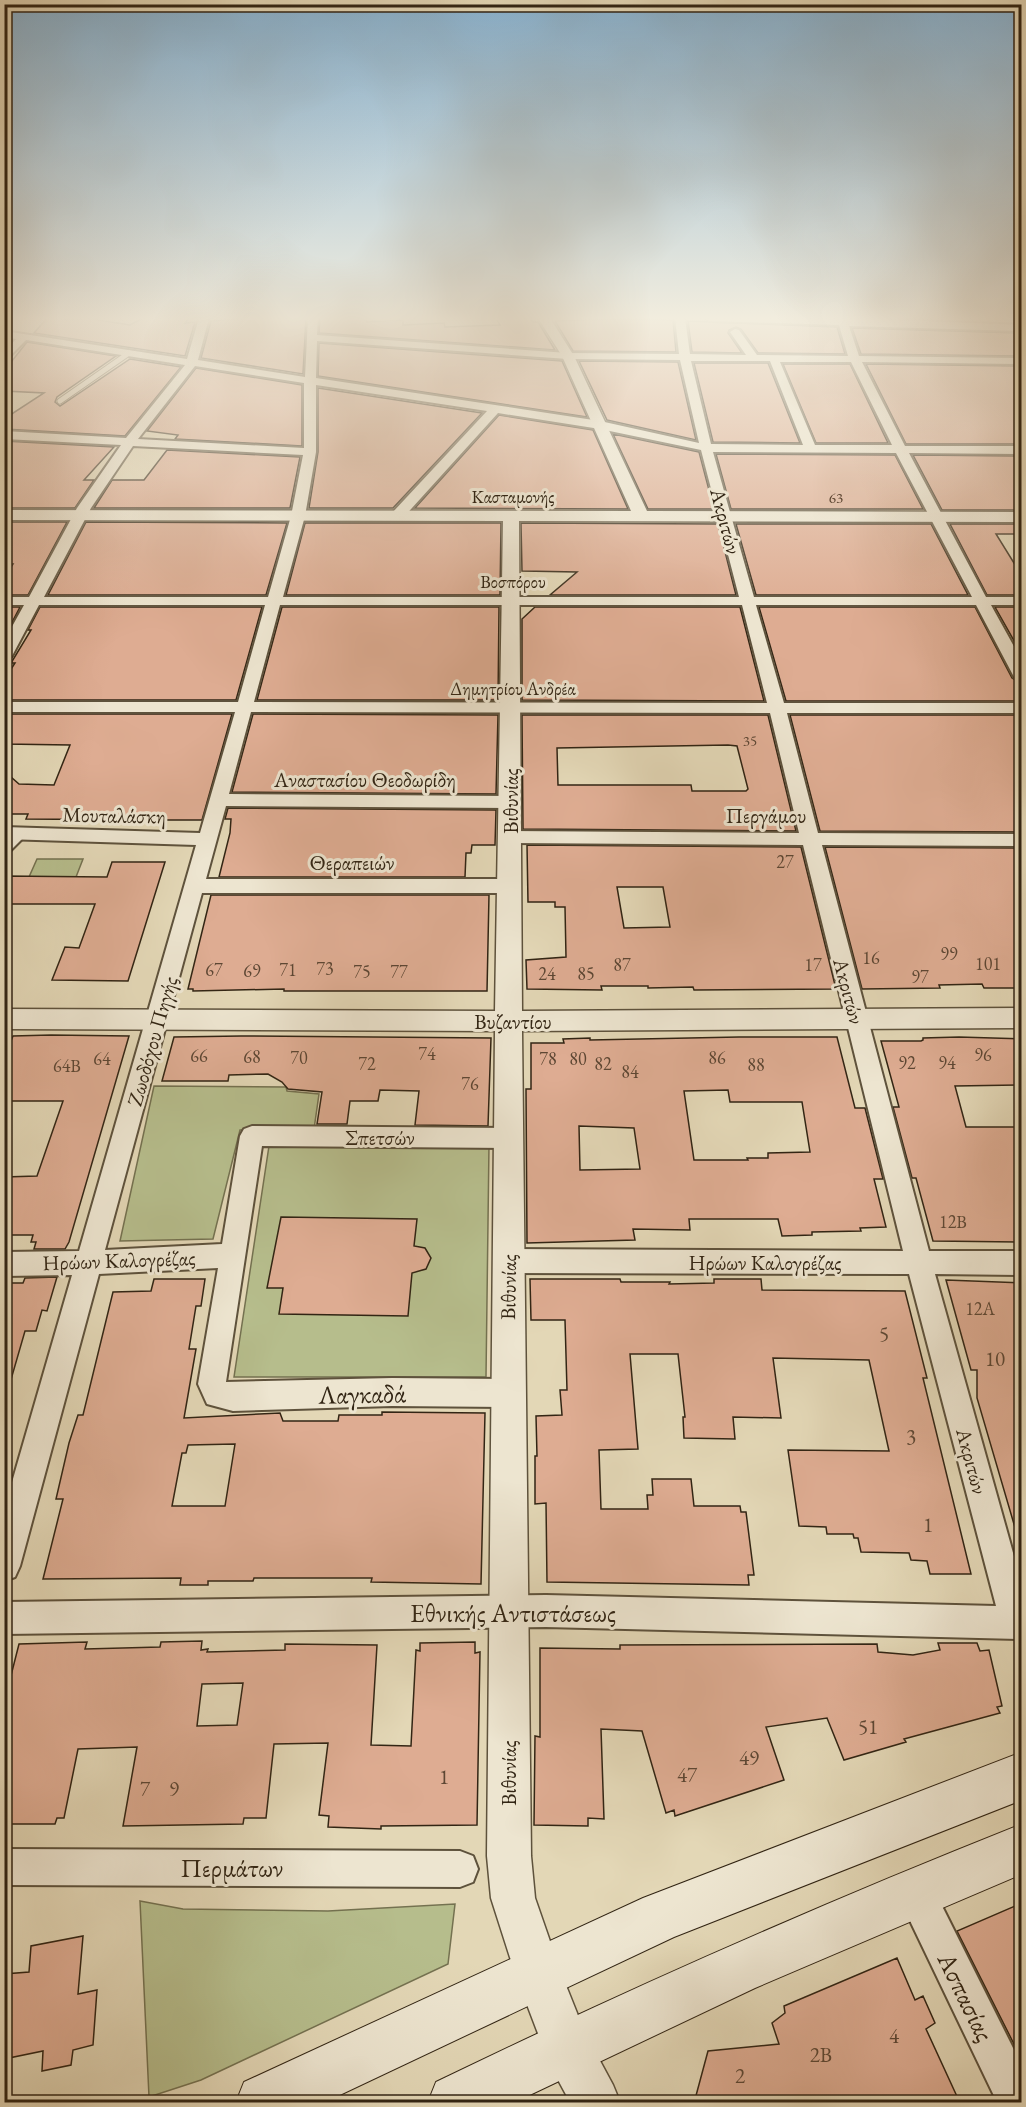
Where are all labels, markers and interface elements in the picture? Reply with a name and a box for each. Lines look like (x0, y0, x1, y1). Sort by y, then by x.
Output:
street label: Ακριτών (704, 484, 748, 557)
street label: Κασταμονής (471, 485, 555, 508)
house number: 63 (829, 488, 843, 507)
street label: Βοσπόρου (480, 570, 546, 593)
street label: Δημητρίου Ανδρέα (450, 677, 577, 700)
house number: 35 (743, 731, 757, 750)
street label: Αναστασίου Θεοδωρίδη (273, 766, 456, 793)
street label: Βιθυνίας (497, 768, 524, 834)
street label: Μουταλάσκη (62, 801, 166, 829)
street label: Περγάμου (726, 802, 806, 829)
street label: Θεραπειών (310, 849, 394, 876)
house number: 27 (776, 850, 794, 873)
house number: 99 (940, 942, 958, 965)
house number: 16 (862, 946, 880, 969)
house number: 101 (975, 952, 1001, 975)
house number: 87 (613, 953, 631, 976)
house number: 17 (804, 953, 822, 976)
street label: Ακριτών (827, 954, 871, 1027)
house number: 73 (316, 957, 334, 980)
house number: 67 (205, 958, 223, 981)
house number: 71 (279, 958, 297, 981)
house number: 69 (243, 959, 261, 982)
house number: 75 (353, 960, 371, 983)
house number: 77 (390, 960, 408, 983)
house number: 24 (538, 962, 556, 985)
house number: 85 (577, 962, 595, 985)
house number: 97 (911, 965, 929, 988)
street label: Ζωοδόχου Πηγής (121, 973, 183, 1109)
street label: Βυζαντίου (474, 1008, 552, 1035)
house number: 74 (418, 1042, 436, 1065)
house number: 96 (974, 1043, 992, 1066)
house number: 66 (190, 1044, 208, 1067)
house number: 68 (243, 1045, 261, 1068)
house number: 70 (290, 1046, 308, 1069)
house number: 86 (708, 1046, 726, 1069)
house number: 64 (93, 1047, 111, 1070)
house number: 78 (539, 1047, 557, 1070)
house number: 80 (569, 1047, 587, 1070)
house number: 92 (898, 1051, 916, 1074)
house number: 94 (938, 1051, 956, 1074)
house number: 72 (358, 1052, 376, 1075)
house number: 82 (594, 1052, 612, 1075)
house number: 88 (747, 1053, 765, 1076)
house number: 64Β (53, 1054, 81, 1077)
house number: 84 (621, 1060, 639, 1083)
house number: 76 (461, 1072, 479, 1095)
street label: Σπετσών (345, 1124, 415, 1151)
house number: 12Β (939, 1210, 967, 1233)
street label: Ηρώων Καλογρέζας (42, 1244, 196, 1276)
street label: Ηρώων Καλογρέζας (689, 1249, 841, 1276)
street label: Βιθυνίας (494, 1254, 522, 1320)
house number: 12Α (965, 1297, 995, 1320)
house number: 5 (879, 1320, 889, 1347)
house number: 10 (985, 1345, 1005, 1372)
street label: Λαγκαδά (317, 1376, 406, 1412)
house number: 3 (906, 1423, 916, 1450)
street label: Ακριτών (950, 1424, 994, 1497)
house number: 1 (923, 1511, 933, 1538)
street label: Εθνικής Αντιστάσεως (410, 1596, 616, 1630)
house number: 51 (858, 1713, 878, 1740)
street label: Βιθυνίας (495, 1740, 522, 1806)
house number: 49 (739, 1744, 759, 1771)
house number: 47 (677, 1761, 698, 1788)
house number: 1 (439, 1763, 449, 1790)
house number: 7 (140, 1775, 151, 1802)
house number: 9 (169, 1775, 179, 1802)
street label: Περμάτων (181, 1851, 283, 1885)
street label: Ασπασίας (929, 1946, 1002, 2047)
house number: 4 (889, 2022, 900, 2049)
house number: 2Β (810, 2041, 832, 2068)
house number: 2 (735, 2062, 745, 2089)

